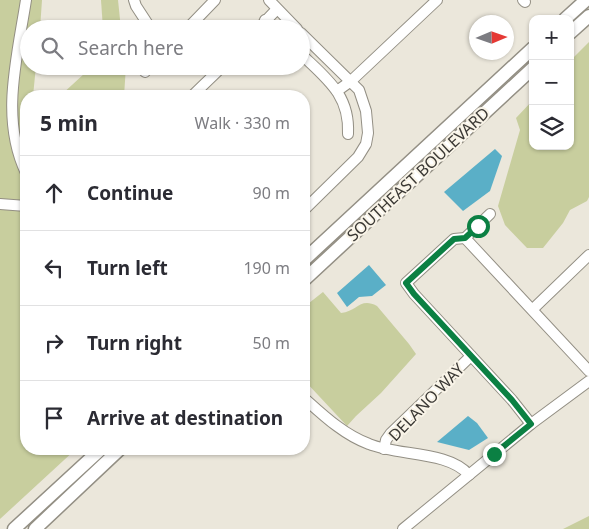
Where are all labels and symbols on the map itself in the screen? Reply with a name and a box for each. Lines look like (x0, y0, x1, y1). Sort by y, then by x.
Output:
north arrow (469, 15, 514, 60)
street label: SOUTHEAST BOULEVARD (342, 102, 494, 246)
route start (467, 215, 490, 238)
street label: DELANO WAY (383, 358, 469, 446)
route end (483, 443, 506, 466)

